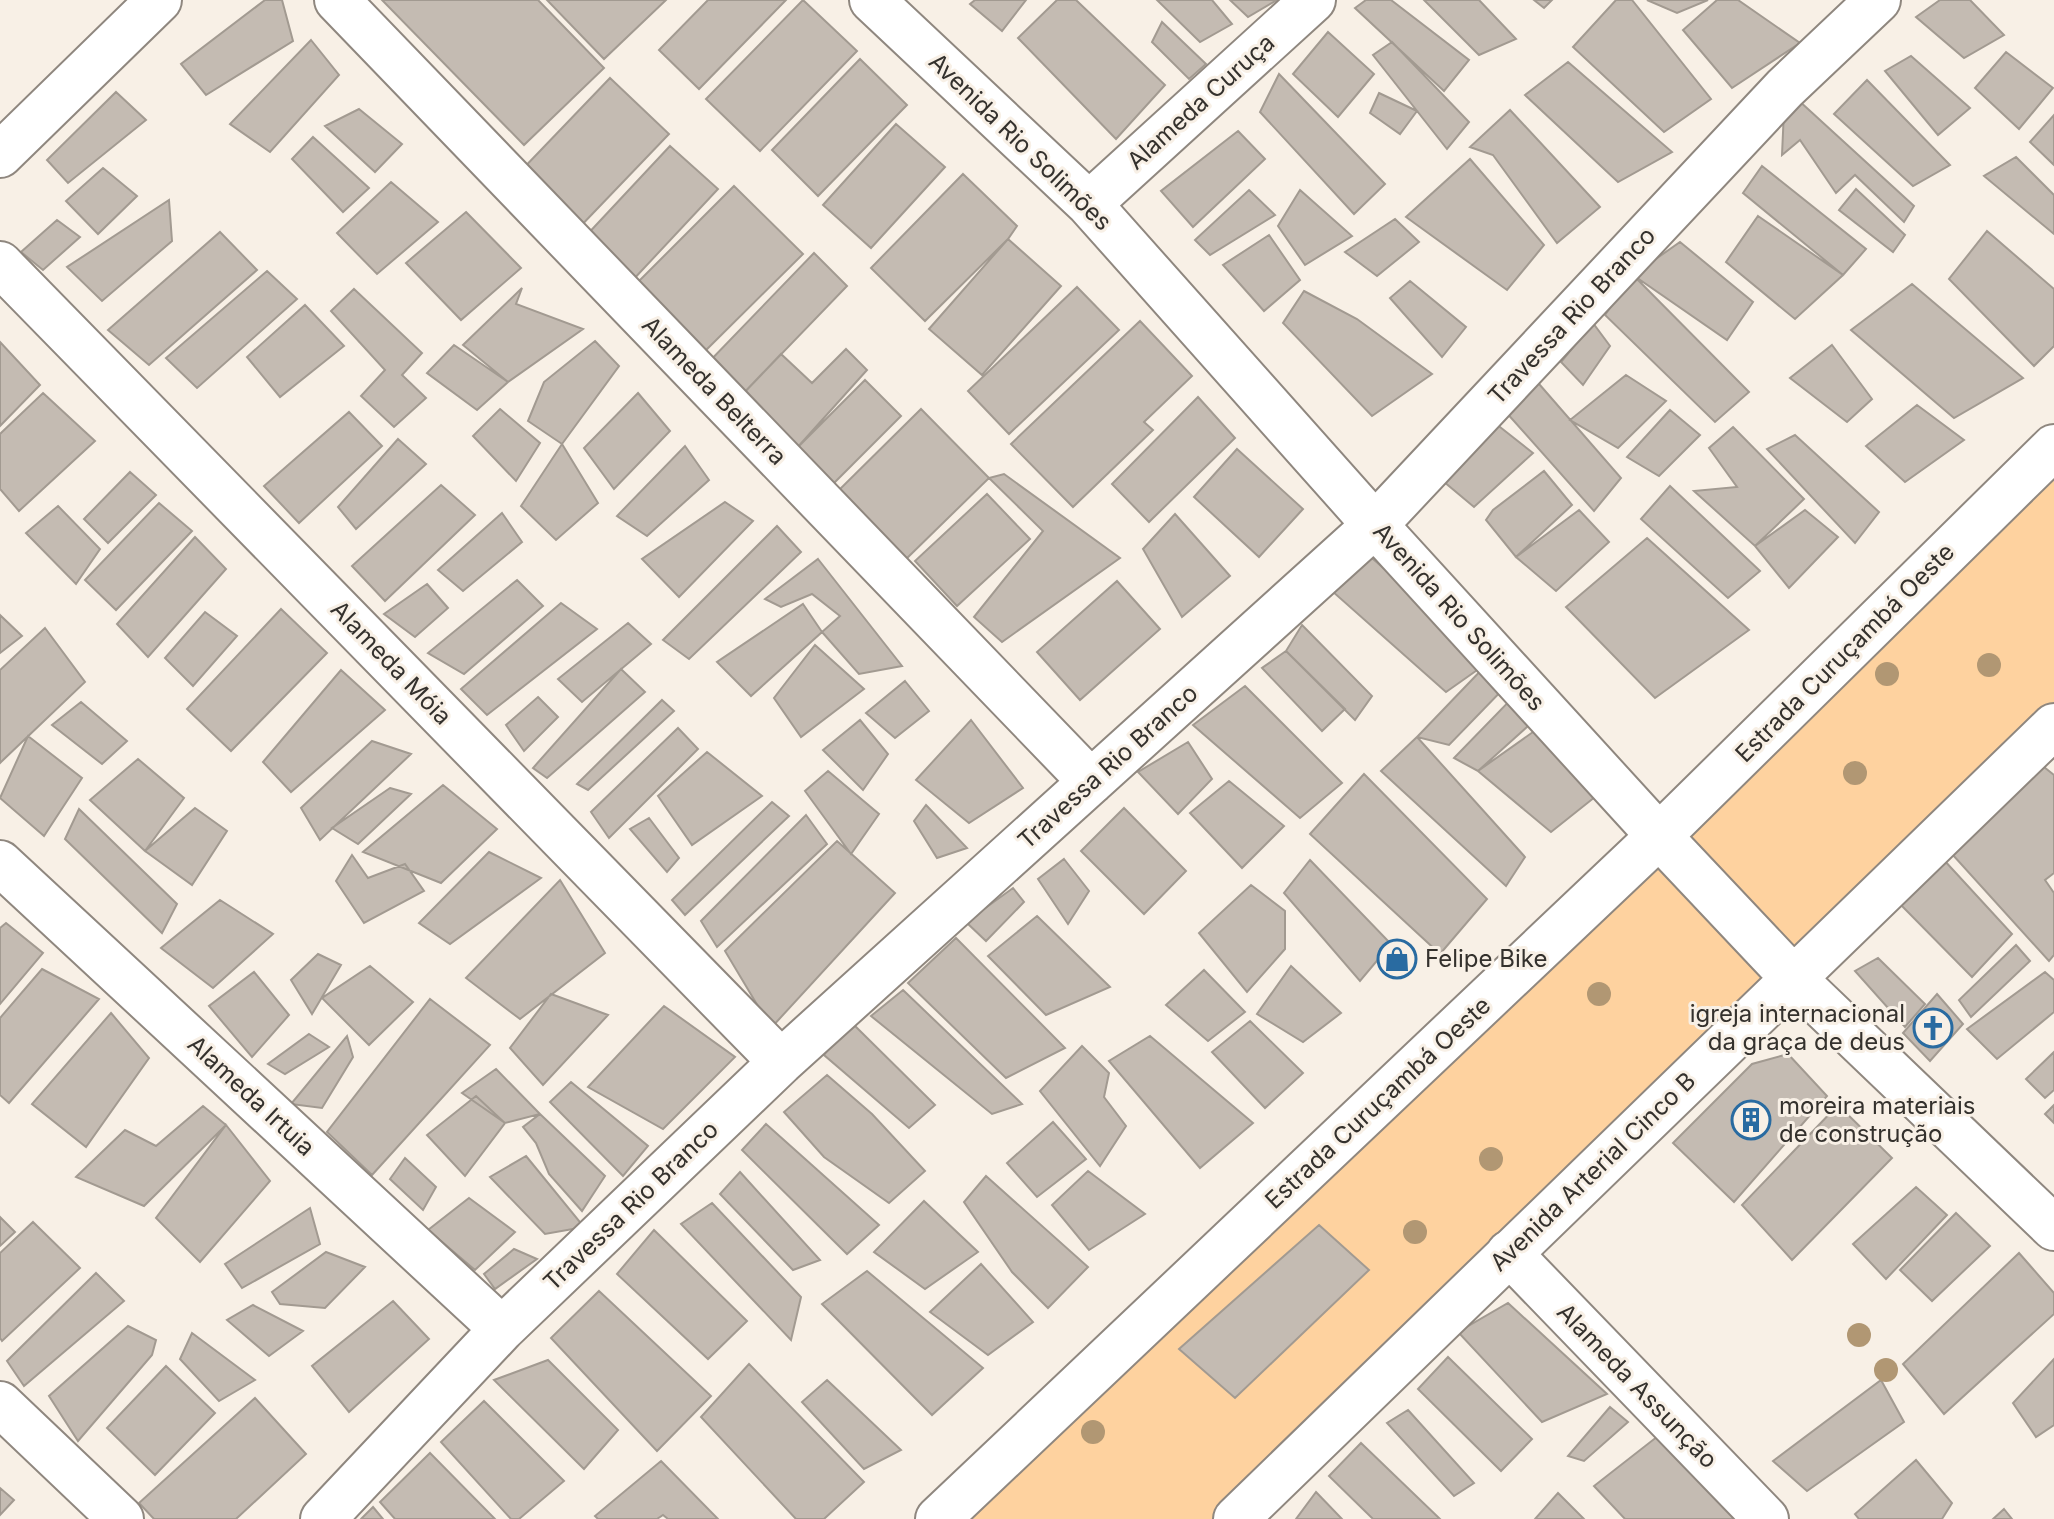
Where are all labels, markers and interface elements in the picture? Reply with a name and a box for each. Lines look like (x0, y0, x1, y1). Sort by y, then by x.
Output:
street label: Alameda Curuça (1121, 28, 1280, 175)
street label: Avenida Rio Solimões (923, 47, 1118, 236)
street label: Travessa Rio Branco (1482, 221, 1661, 410)
street label: Alameda Belterra (636, 310, 793, 471)
street label: Avenida Rio Solimões (1367, 517, 1551, 717)
street label: Estrada Curuçambá Oeste (1729, 537, 1960, 768)
street label: Alameda Móia (325, 595, 458, 731)
street label: Travessa Rio Branco (1012, 678, 1203, 855)
shop icon: Felipe Bike (1376, 938, 1418, 980)
place label: Felipe Bike (1425, 944, 1547, 973)
street label: Estrada Curuçambá Oeste (1259, 991, 1496, 1215)
place label: igreja internacional da graça de deus (1690, 999, 1905, 1056)
church icon: igreja internacional da graça de deus (1912, 1007, 1954, 1049)
street label: Alameda Irtuia (182, 1029, 321, 1162)
street label: Avenida Arterial Cinco B (1484, 1066, 1701, 1277)
place label: moreira materiais de construção (1779, 1091, 1975, 1148)
building icon: moreira materiais de construção (1730, 1099, 1772, 1141)
street label: Travessa Rio Branco (537, 1115, 724, 1297)
street label: Alameda Assunção (1551, 1297, 1723, 1474)

